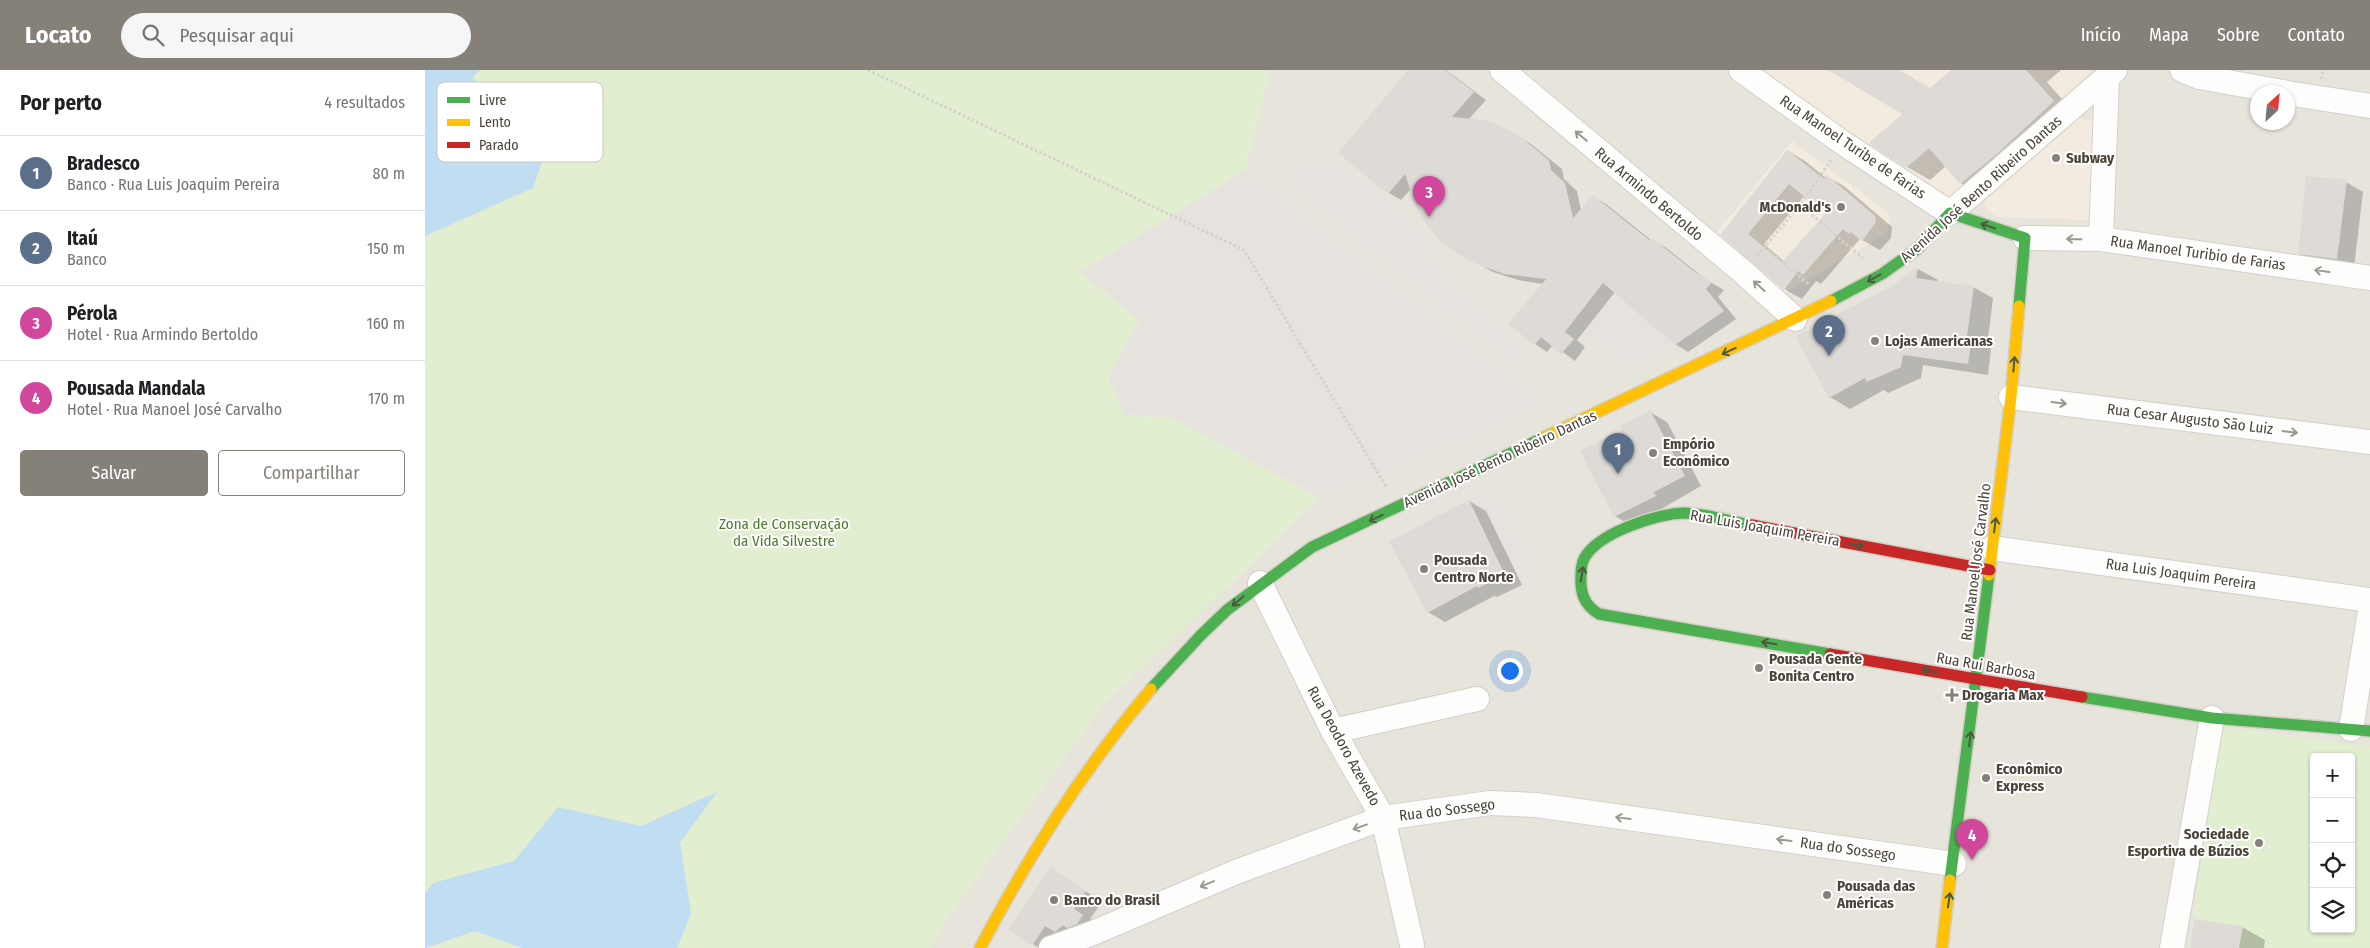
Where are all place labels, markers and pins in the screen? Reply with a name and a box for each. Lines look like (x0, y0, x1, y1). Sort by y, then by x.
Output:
place label: Subway (2066, 149, 2115, 167)
marker: Subway (2050, 152, 2062, 164)
pin: 3 (1413, 176, 1445, 217)
place label: McDonald's (1760, 198, 1831, 216)
marker: McDonald's (1835, 201, 1847, 213)
pin: 2 (1813, 315, 1845, 356)
place label: Lojas Americanas (1885, 332, 1993, 350)
marker: Lojas Americanas (1869, 335, 1881, 347)
pin: 1 (1602, 433, 1634, 474)
place label: Empório Econômico (1663, 435, 1730, 470)
marker: Empório Econômico (1647, 447, 1659, 459)
place label: Pousada Centro Norte (1434, 551, 1514, 586)
marker: Pousada Centro Norte (1418, 563, 1430, 575)
place label: Pousada Gente Bonita Centro (1769, 650, 1863, 685)
marker: Pousada Gente Bonita Centro (1753, 662, 1765, 674)
place label: Drogaria Max (1962, 686, 2045, 704)
marker: Drogaria Max (1946, 689, 1958, 701)
place label: Econômico Express (1996, 760, 2063, 795)
marker: Econômico Express (1980, 772, 1992, 784)
pin: 4 (1956, 819, 1988, 860)
place label: Sociedade Esportiva de Búzios (2127, 825, 2249, 860)
marker: Sociedade Esportiva de Búzios (2253, 837, 2265, 849)
place label: Pousada das Américas (1836, 877, 1916, 912)
marker: Pousada das Américas (1821, 889, 1833, 901)
place label: Banco do Brasil (1064, 891, 1161, 909)
marker: Banco do Brasil (1048, 894, 1060, 906)

